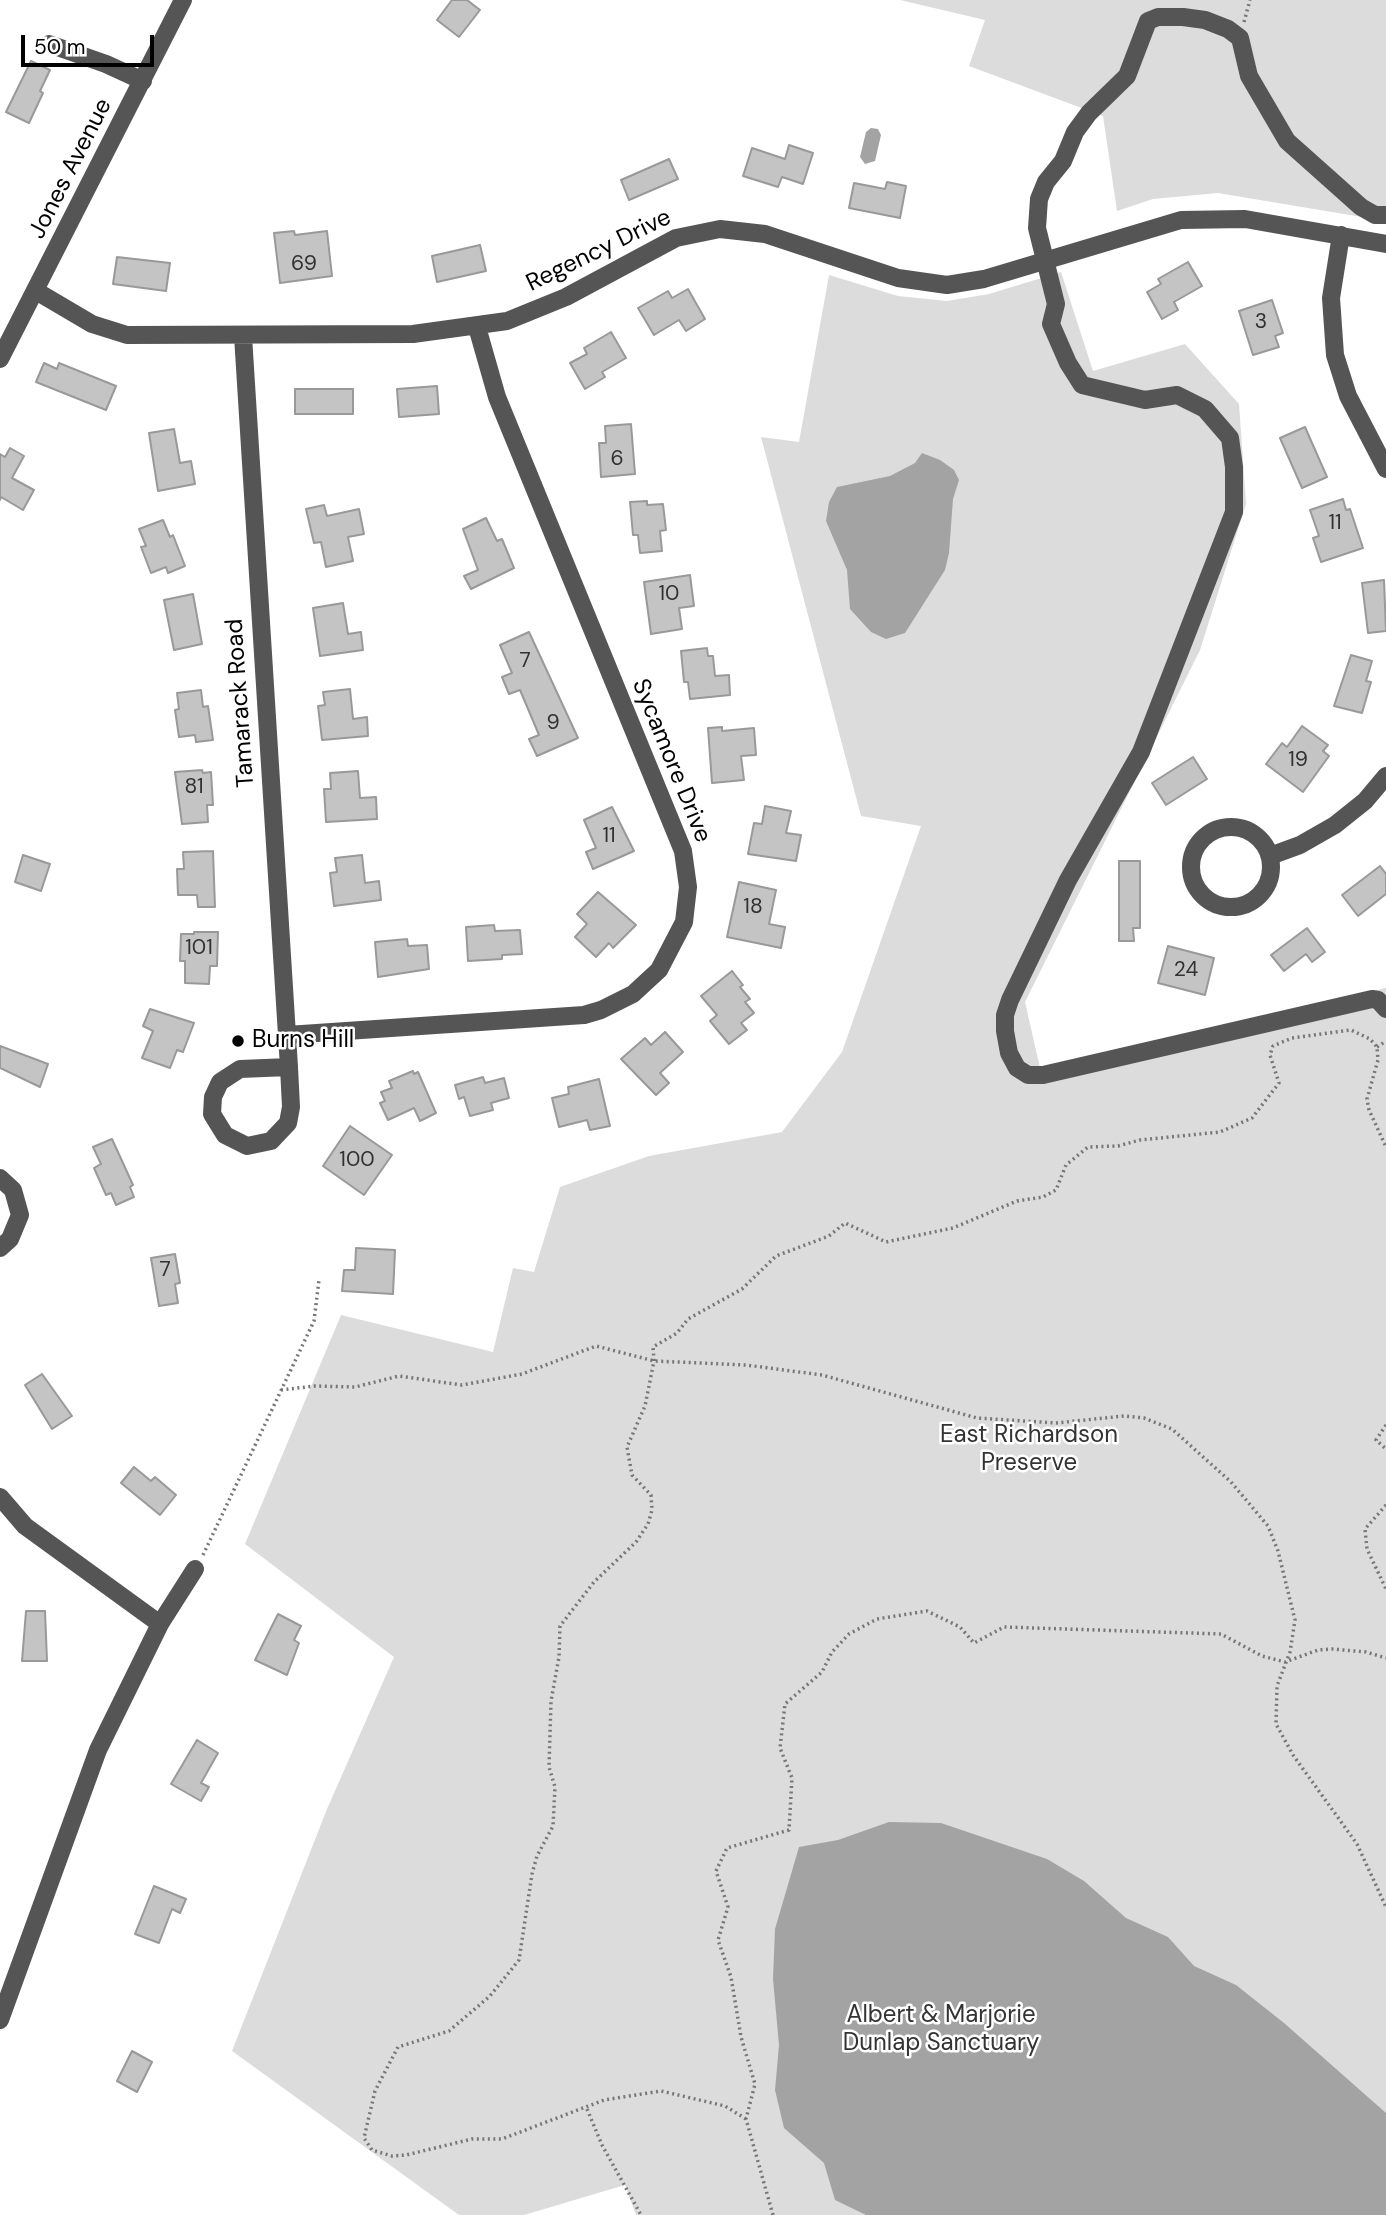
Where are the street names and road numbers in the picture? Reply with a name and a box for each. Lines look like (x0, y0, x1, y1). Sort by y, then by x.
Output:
street label: Jones Avenue (23, 94, 119, 244)
street label: Regency Drive (522, 203, 676, 299)
street label: Tamarack Road (221, 618, 261, 788)
street label: Sycamore Drive (625, 675, 717, 847)

